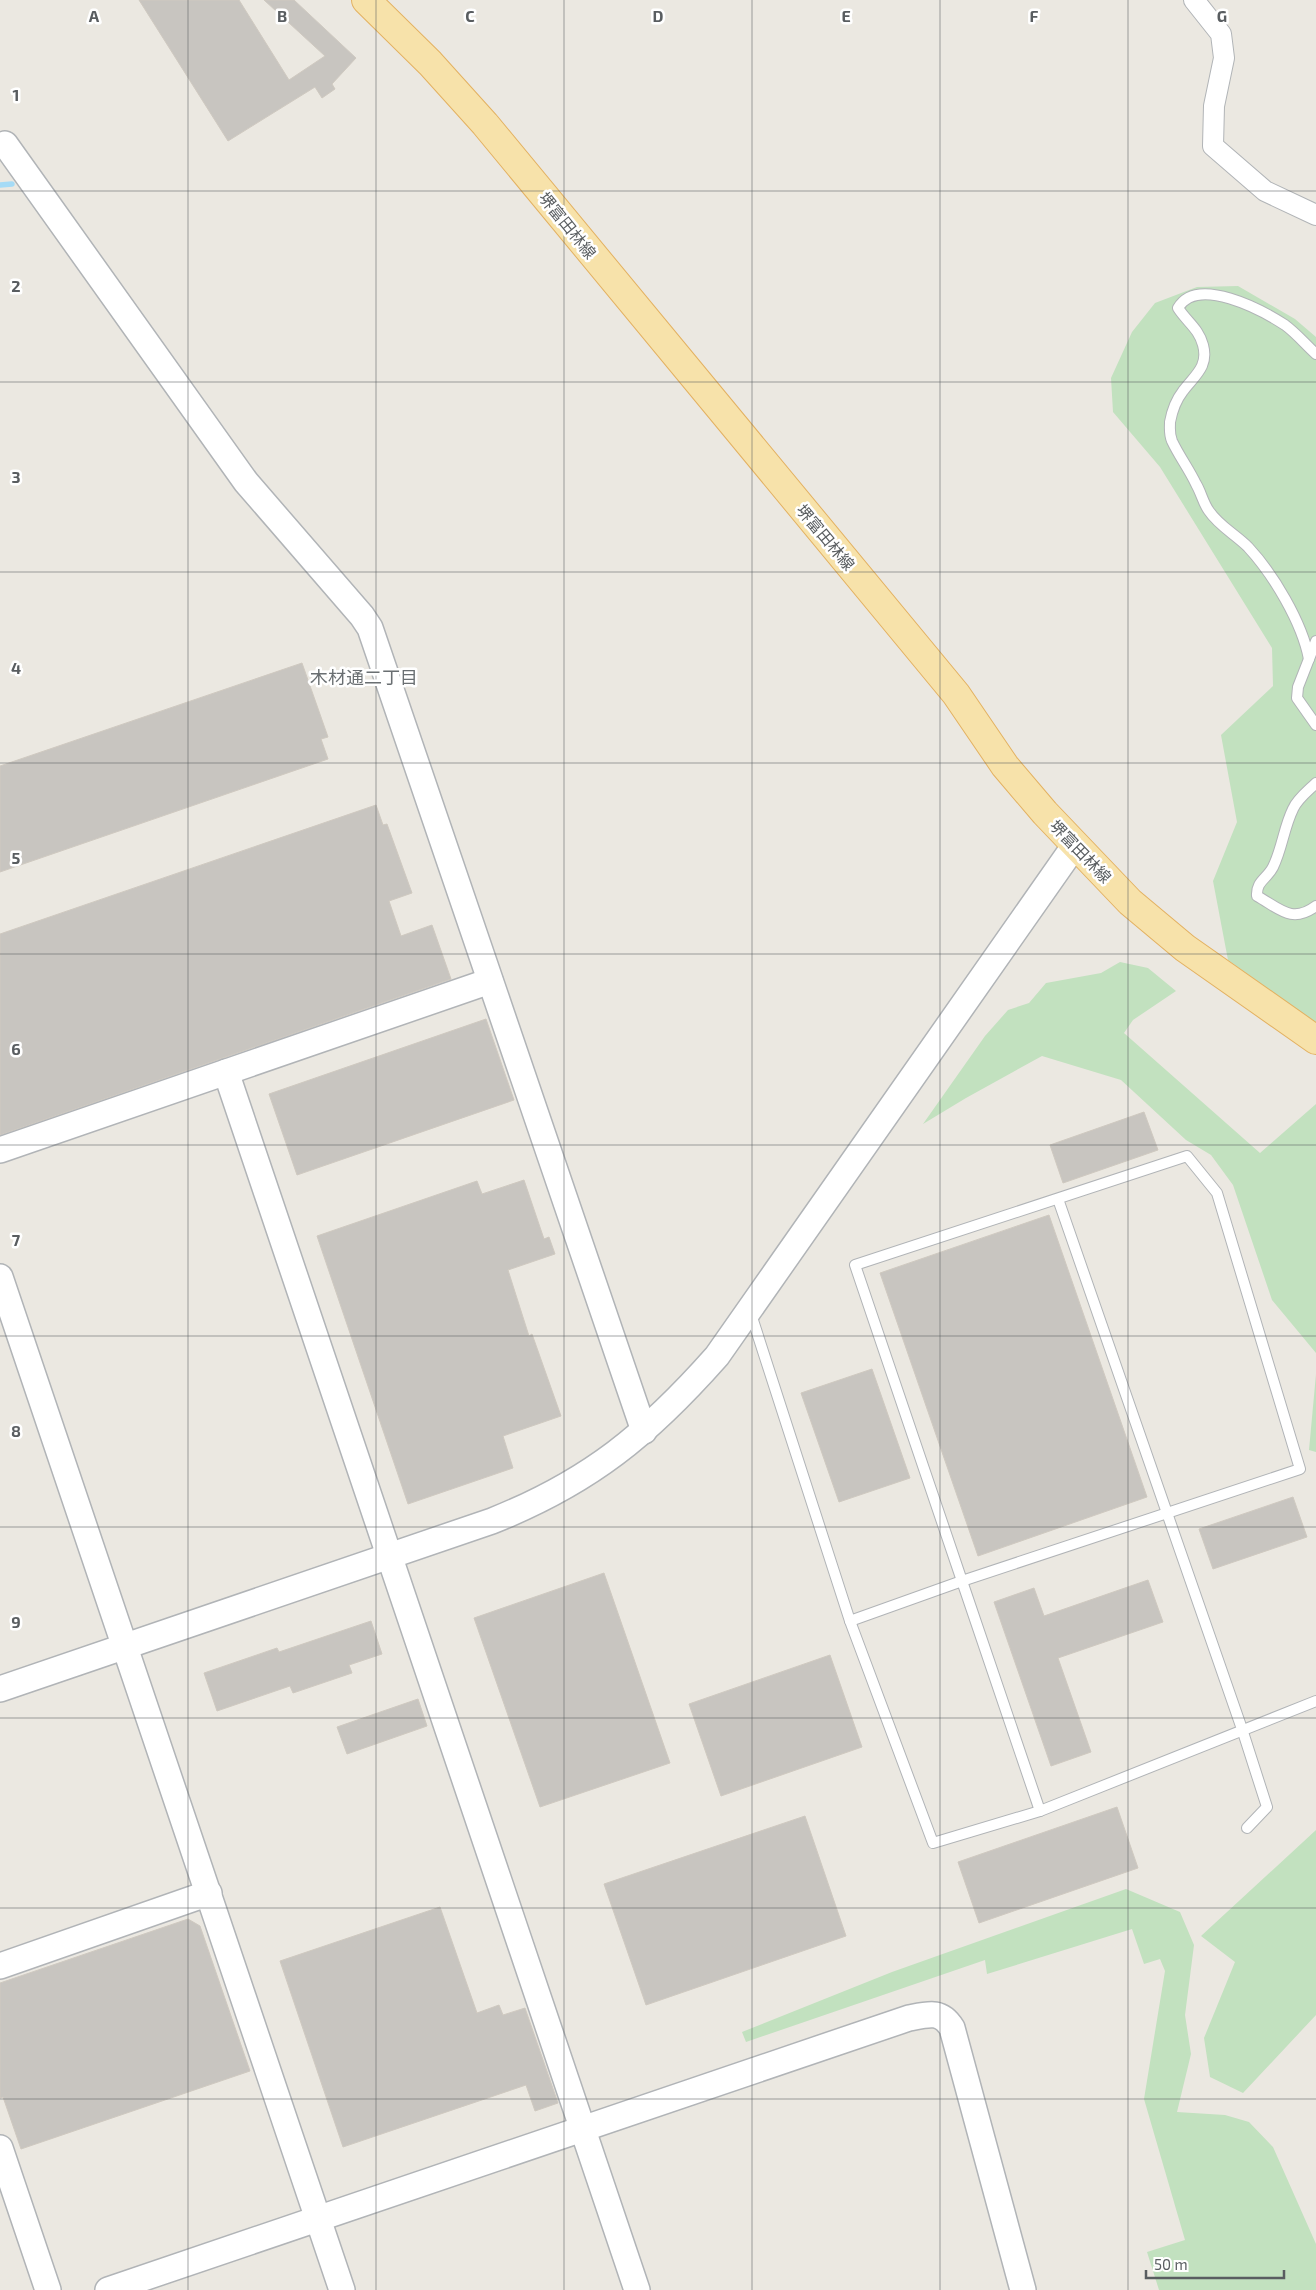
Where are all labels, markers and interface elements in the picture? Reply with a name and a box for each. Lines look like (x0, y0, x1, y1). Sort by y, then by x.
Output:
text: A (89, 6, 100, 25)
text: B (277, 6, 287, 25)
text: C (465, 6, 475, 25)
text: D (653, 6, 664, 25)
text: E (841, 6, 851, 25)
text: F (1030, 6, 1039, 25)
text: G (1217, 6, 1227, 25)
text: 1 (13, 85, 19, 104)
street label: 堺富田林線 (535, 188, 601, 262)
text: 2 (11, 276, 21, 295)
text: 3 (11, 467, 21, 486)
street label: 堺富田林線 (793, 500, 859, 574)
text: 4 (11, 658, 21, 677)
district label: 木材通二丁目 (310, 666, 418, 688)
street label: 堺富田林線 (1046, 816, 1116, 886)
text: 5 (12, 848, 21, 867)
text: 6 (11, 1039, 21, 1058)
text: 7 (12, 1230, 21, 1249)
text: 8 (11, 1421, 21, 1440)
text: 9 (11, 1612, 21, 1631)
scale bar (1146, 2248, 1284, 2280)
text: 50 m (1154, 2255, 1188, 2273)

